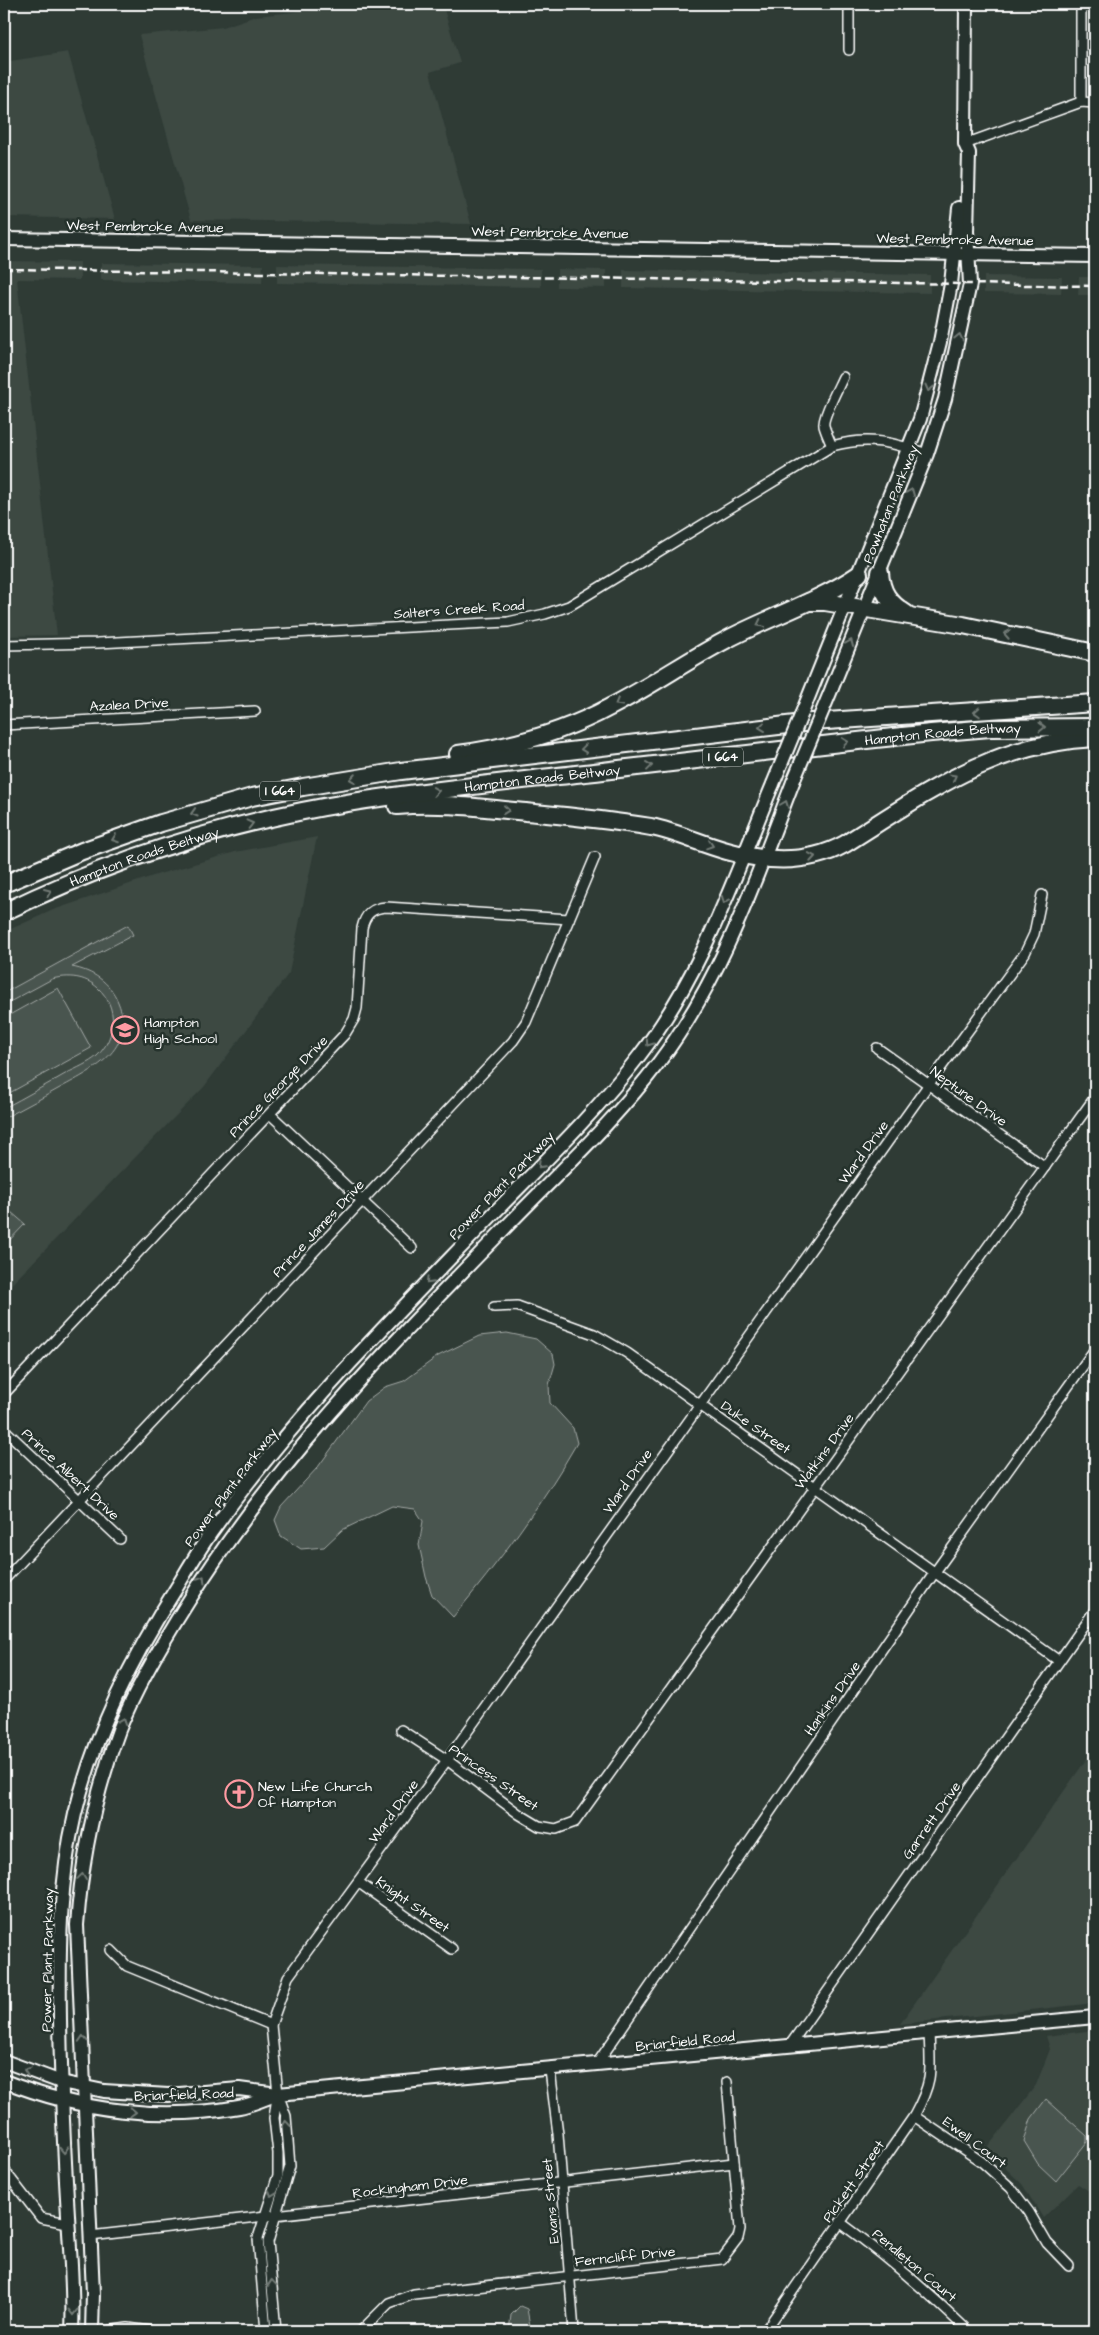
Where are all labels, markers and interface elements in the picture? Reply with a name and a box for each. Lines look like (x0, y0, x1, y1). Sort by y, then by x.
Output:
street label: West Pembroke Avenue (66, 216, 224, 238)
street label: West Pembroke Avenue (471, 222, 629, 244)
street label: West Pembroke Avenue (876, 229, 1034, 251)
one-way arrow (953, 333, 964, 342)
one-way arrow (924, 384, 935, 393)
street label: Powhatan Parkway (858, 442, 924, 567)
one-way arrow (905, 488, 916, 497)
street label: Salters Creek Road (393, 595, 525, 625)
one-way arrow (756, 618, 765, 628)
one-way arrow (1003, 629, 1012, 639)
one-way arrow (844, 639, 855, 648)
street label: Azalea Drive (89, 693, 170, 717)
one-way arrow (614, 697, 623, 707)
one-way arrow (973, 706, 981, 717)
street label: Hampton Roads Beltway (864, 719, 1021, 751)
one-way arrow (758, 721, 766, 732)
one-way arrow (1038, 722, 1046, 732)
one-way arrow (841, 738, 850, 748)
one-way arrow (579, 743, 587, 754)
road number: I 664 (703, 748, 743, 766)
street label: Hampton Roads Beltway (463, 760, 622, 798)
one-way arrow (646, 761, 654, 772)
one-way arrow (349, 773, 357, 783)
one-way arrow (948, 773, 957, 783)
road number: I 664 (260, 781, 300, 800)
one-way arrow (432, 786, 440, 797)
one-way arrow (779, 800, 789, 809)
one-way arrow (502, 804, 510, 815)
one-way arrow (191, 807, 199, 817)
one-way arrow (245, 819, 254, 830)
street label: Hampton Roads Beltway (67, 822, 222, 892)
one-way arrow (111, 833, 120, 843)
one-way arrow (705, 839, 714, 849)
one-way arrow (808, 852, 817, 862)
one-way arrow (43, 888, 52, 899)
one-way arrow (721, 895, 731, 904)
place label: Hampton High School (144, 1013, 217, 1049)
school or university icon: Hampton High School (110, 1015, 140, 1045)
street label: Prince George Drive (225, 1031, 333, 1142)
one-way arrow (646, 1037, 655, 1047)
street label: Neptune Drive (926, 1062, 1011, 1132)
street label: Ward Drive (834, 1116, 894, 1189)
street label: Power Plant Parkway (444, 1127, 559, 1244)
one-way arrow (538, 1159, 547, 1168)
street label: Prince James Drive (268, 1175, 370, 1282)
one-way arrow (426, 1276, 435, 1285)
street label: Duke Street (716, 1396, 795, 1459)
street label: Watkins Drive (790, 1409, 860, 1494)
street label: Prince Albert Drive (17, 1424, 124, 1526)
street label: Power Plant Parkway (179, 1424, 282, 1551)
street label: Ward Drive (598, 1445, 658, 1518)
one-way arrow (196, 1575, 206, 1584)
street label: Hankins Drive (800, 1657, 866, 1740)
one-way arrow (117, 1717, 128, 1726)
street label: Princess Street (445, 1739, 542, 1816)
street label: Ward Drive (364, 1775, 424, 1848)
place label: New Life Church Of Hampton (258, 1777, 372, 1813)
street label: Garrett Drive (898, 1777, 966, 1863)
church icon: New Life Church Of Hampton (224, 1779, 254, 1809)
street label: Knight Street (371, 1872, 454, 1938)
one-way arrow (76, 1873, 86, 1881)
street label: Power Plant Parkway (37, 1888, 59, 2032)
street label: Briarfield Road (634, 2027, 736, 2057)
one-way arrow (77, 2035, 88, 2043)
one-way arrow (23, 2067, 32, 2077)
street label: Briarfield Road (134, 2083, 234, 2107)
one-way arrow (130, 2106, 138, 2117)
street label: Ewell Court (938, 2112, 1011, 2174)
one-way arrow (281, 2120, 292, 2128)
street label: Pickett Street (818, 2136, 890, 2227)
one-way arrow (59, 2146, 70, 2154)
street label: Evans Street (537, 2157, 565, 2244)
street label: Rockingham Drive (351, 2170, 469, 2204)
one-way arrow (267, 2189, 277, 2198)
street label: Pendleton Court (868, 2224, 961, 2307)
street label: Ferncliff Drive (574, 2242, 677, 2272)
one-way arrow (266, 2278, 277, 2286)
one-way arrow (68, 2308, 78, 2316)

